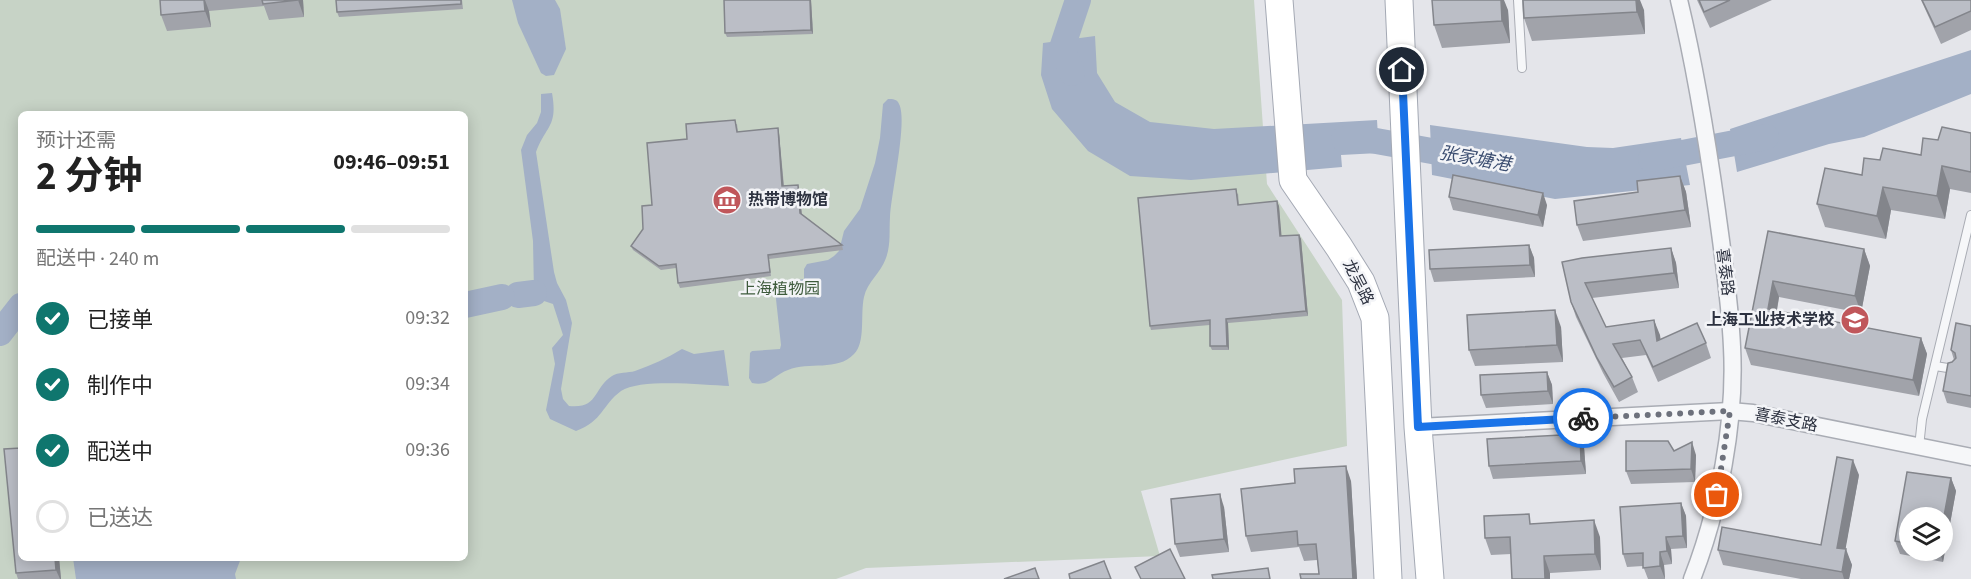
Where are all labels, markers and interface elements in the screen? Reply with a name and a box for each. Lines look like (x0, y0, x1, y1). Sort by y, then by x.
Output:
pin (1376, 44, 1427, 95)
icon: home (1385, 53, 1418, 86)
text: 预计还需 (36, 127, 116, 155)
water label: 张家塘港 (1437, 140, 1516, 178)
text: 09:46–09:51 (333, 146, 450, 178)
text: 2 分钟 (36, 149, 142, 205)
museum icon: 热带博物馆 (711, 184, 743, 216)
place label: 热带博物馆 (748, 189, 828, 211)
text: 配送中 · 240 m (36, 245, 159, 273)
street label: 喜泰路 (1711, 247, 1739, 297)
street label: 龙吴路 (1337, 256, 1379, 308)
park label: 上海植物园 (740, 278, 820, 300)
icon: check (36, 302, 69, 335)
text: 已接单 (87, 304, 153, 336)
text: 09:32 (405, 304, 450, 332)
school or university icon: 上海工业技术学校 (1839, 304, 1871, 336)
place label: 上海工业技术学校 (1706, 309, 1835, 331)
icon: check (36, 368, 69, 401)
text: 制作中 (87, 370, 153, 402)
text: 09:34 (405, 370, 450, 398)
courier (1553, 388, 1613, 448)
icon: bike (1567, 402, 1600, 435)
street label: 喜泰支路 (1752, 403, 1820, 437)
icon: check (36, 434, 69, 467)
text: 配送中 (87, 436, 153, 468)
text: 09:36 (405, 436, 450, 464)
pin (1691, 469, 1742, 520)
icon: bag (1700, 478, 1733, 511)
text: 已送达 (87, 502, 153, 534)
map controls (1899, 507, 1953, 561)
button: layers (1899, 507, 1953, 561)

